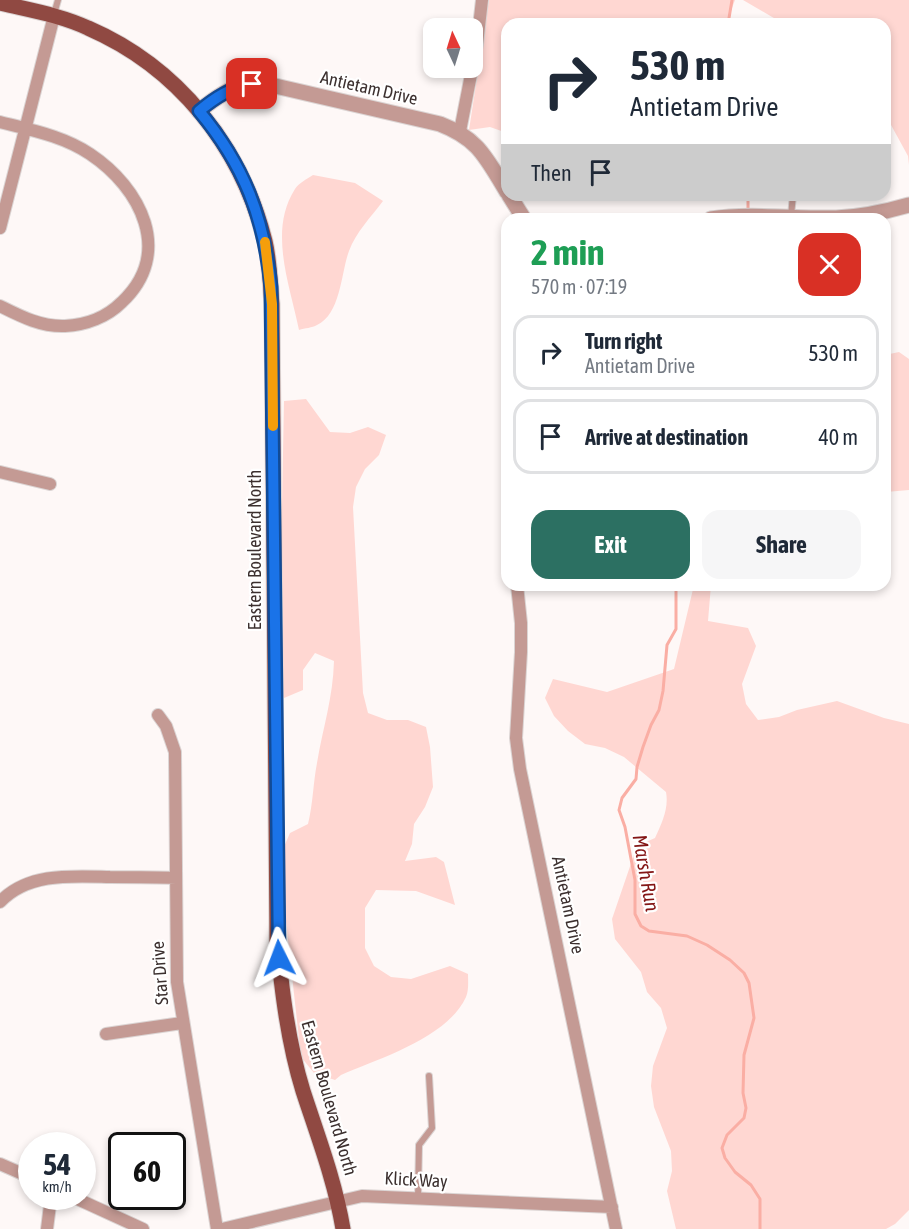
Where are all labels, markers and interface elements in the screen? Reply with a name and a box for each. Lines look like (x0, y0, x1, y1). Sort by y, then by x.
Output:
north arrow (423, 18, 483, 78)
map controls (423, 18, 483, 78)
text: 530 m (630, 41, 725, 89)
icon: right (531, 42, 609, 120)
pin (226, 58, 277, 109)
street label: Antietam Drive (319, 66, 420, 109)
icon: arrive (235, 67, 268, 100)
text: Antietam Drive (630, 91, 778, 122)
icon: arrive (584, 156, 617, 189)
text: Then (531, 160, 572, 186)
text: 2 min (531, 231, 605, 273)
button: close (798, 233, 861, 296)
text: 570 m · 07:19 (531, 275, 627, 298)
text: Turn right (585, 328, 662, 354)
icon: right (534, 336, 567, 369)
text: 530 m (808, 340, 858, 366)
text: Antietam Drive (585, 354, 695, 377)
icon: arrive (534, 420, 567, 453)
text: Arrive at destination (585, 424, 748, 450)
text: 40 m (818, 424, 858, 450)
street label: Eastern Boulevard North (244, 470, 265, 630)
button: Exit (531, 510, 690, 579)
button: Share (702, 510, 861, 579)
water label: Marsh Run (628, 833, 665, 913)
street label: Antietam Drive (548, 854, 589, 955)
position arrow (247, 926, 311, 990)
street label: Star Drive (147, 940, 172, 1006)
street label: Eastern Boulevard North (297, 1018, 362, 1178)
speed limit sign: 60 (108, 1132, 186, 1210)
text: 54 (43, 1147, 71, 1181)
street label: Klick Way (384, 1167, 448, 1192)
text: km/h (42, 1178, 72, 1195)

